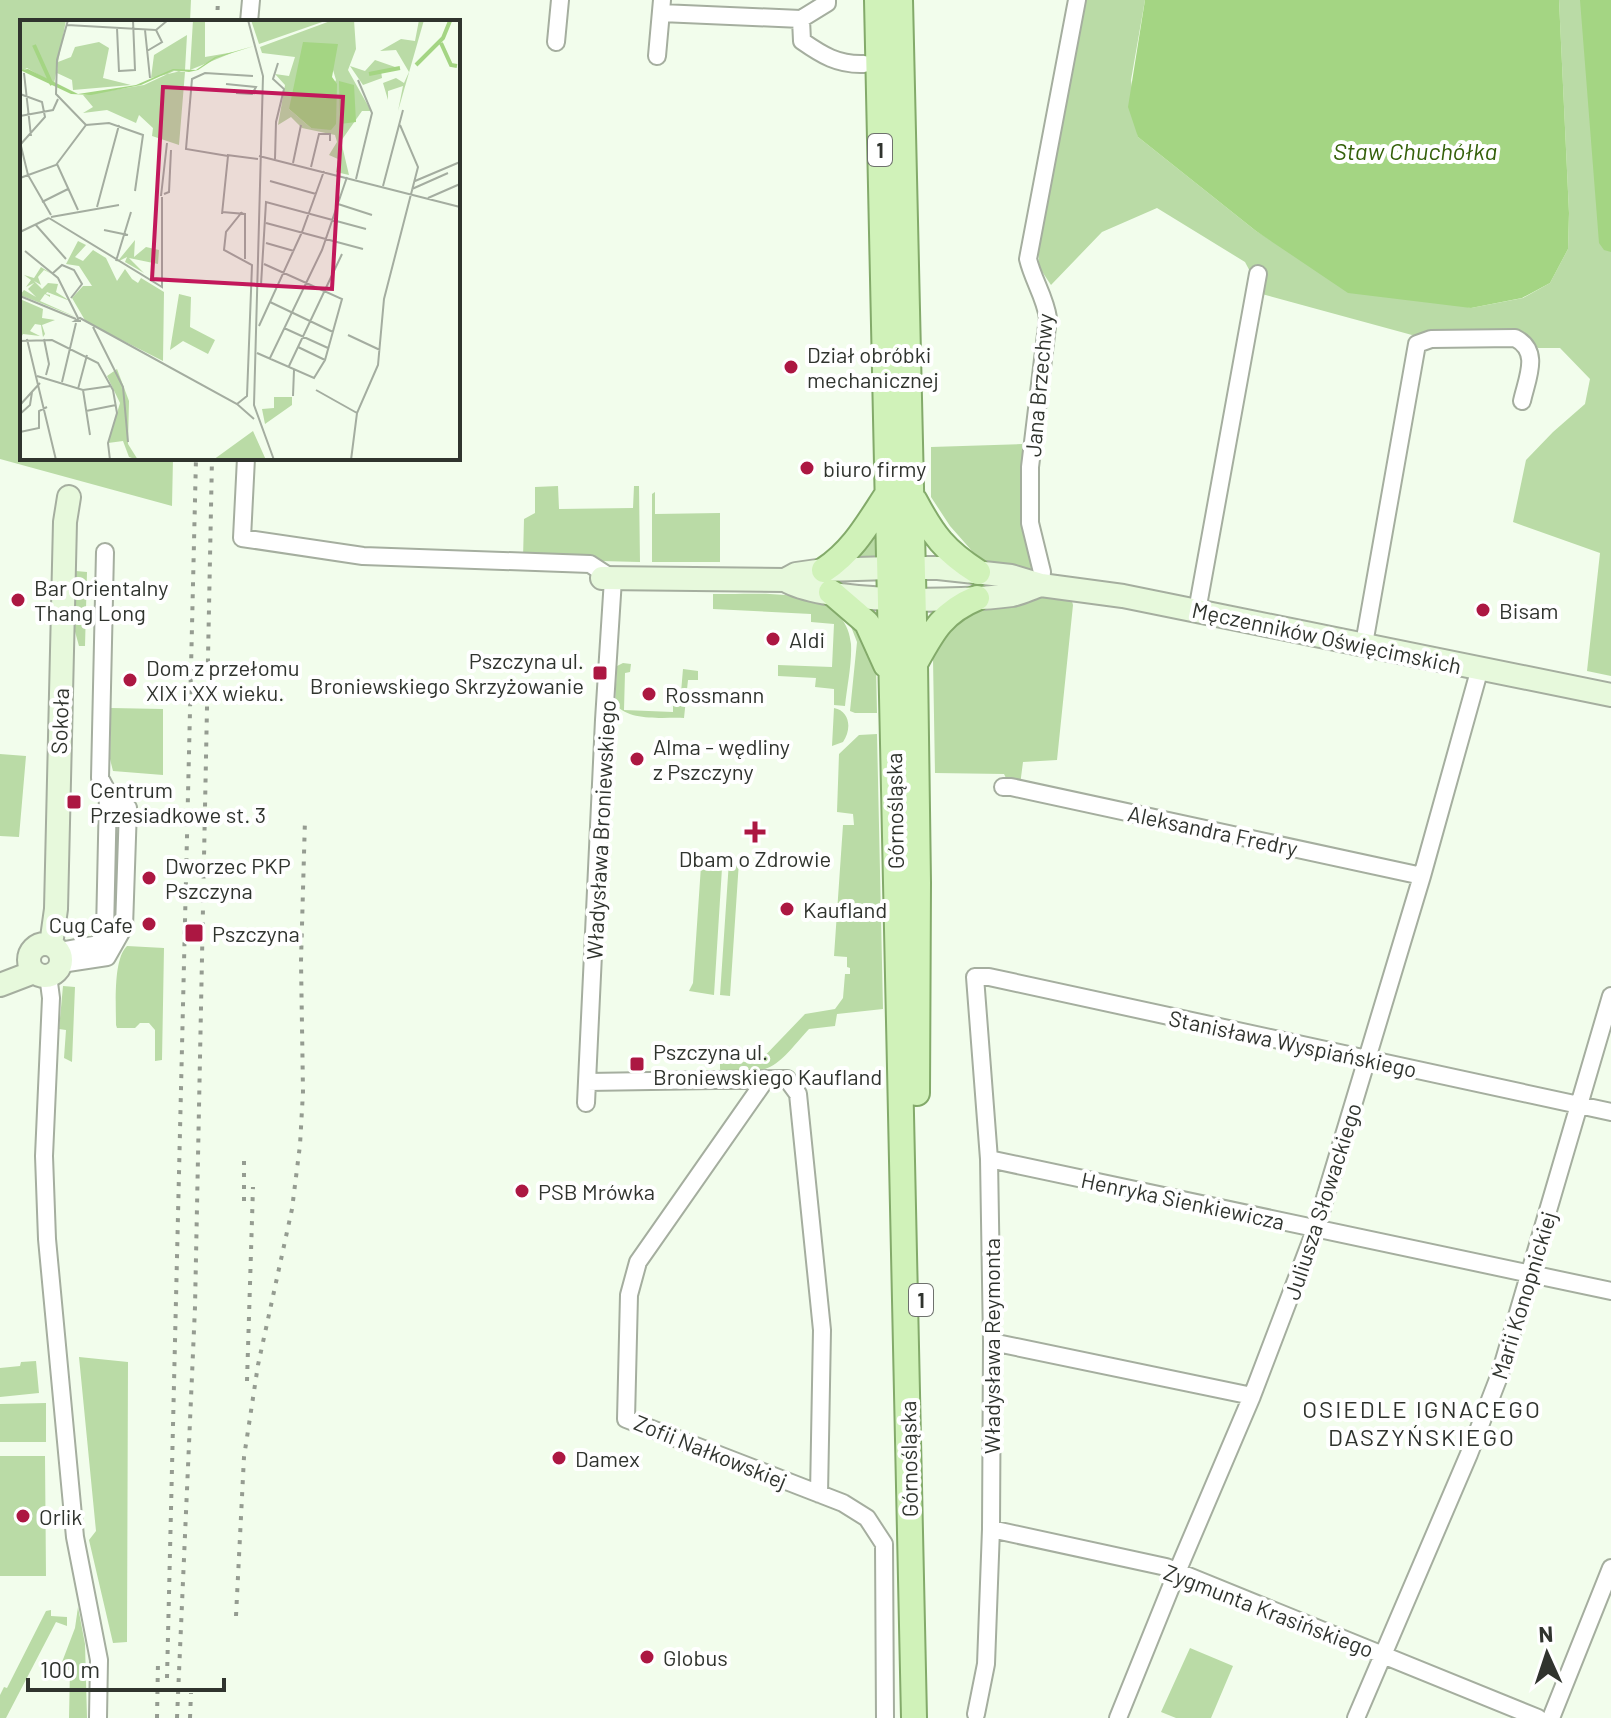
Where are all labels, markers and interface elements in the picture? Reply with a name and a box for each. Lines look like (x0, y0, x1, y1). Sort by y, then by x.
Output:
inset map (20, 20, 460, 460)
road number: 1 (868, 134, 892, 166)
water label: Staw Chuchółka (1333, 136, 1497, 165)
street label: Jana Brzechwy (1019, 312, 1057, 458)
place label: Dział obróbki mechanicznej (807, 341, 939, 392)
marker: Dział obróbki mechanicznej (782, 358, 800, 376)
place label: biuro firmy (823, 455, 926, 481)
marker: biuro firmy (798, 459, 816, 477)
place label: Bar Orientalny Thang Long (34, 574, 168, 625)
marker: Bar Orientalny Thang Long (9, 591, 27, 609)
street label: Męczenników Oświęcimskich (1190, 596, 1464, 678)
place label: Bisam (1499, 597, 1558, 623)
marker: Bisam (1474, 601, 1492, 619)
place label: Aldi (789, 626, 825, 652)
marker: Aldi (764, 630, 782, 648)
place label: Pszczyna ul. Broniewskiego Skrzyżowanie (310, 647, 584, 698)
place label: Dom z przełomu XIX i XX wieku. (146, 654, 300, 705)
marker: Pszczyna ul. Broniewskiego Skrzyżowanie (591, 664, 609, 682)
marker: Dom z przełomu XIX i XX wieku. (121, 671, 139, 689)
place label: Rossmann (665, 681, 764, 707)
marker: Rossmann (640, 685, 658, 703)
street label: Sokoła (45, 687, 73, 755)
street label: Władysława Broniewskiego (580, 699, 620, 961)
place label: Alma - wędliny z Pszczyny (653, 733, 790, 784)
marker: Alma - wędliny z Pszczyny (628, 750, 646, 768)
street label: Górnośląska (880, 753, 908, 869)
place label: Centrum Przesiadkowe st. 3 (90, 776, 266, 827)
marker: Centrum Przesiadkowe st. 3 (65, 793, 83, 811)
street label: Aleksandra Fredry (1126, 799, 1300, 861)
marker: Dbam o Zdrowie (746, 823, 764, 841)
place label: Dbam o Zdrowie (679, 845, 831, 871)
place label: Dworzec PKP Pszczyna (165, 852, 291, 903)
marker: Dworzec PKP Pszczyna (140, 869, 158, 887)
place label: Kaufland (803, 896, 887, 922)
marker: Kaufland (778, 900, 796, 918)
place label: Cug Cafe (49, 911, 133, 937)
marker: Cug Cafe (140, 915, 158, 933)
place label: Pszczyna (212, 920, 300, 946)
marker: Pszczyna (183, 922, 205, 944)
street label: Stanisława Wyspiańskiego (1167, 1004, 1419, 1082)
place label: Pszczyna ul. Broniewskiego Kaufland (653, 1038, 882, 1089)
marker: Pszczyna ul. Broniewskiego Kaufland (628, 1055, 646, 1073)
street label: Juliusza Słowackiego (1278, 1099, 1366, 1303)
street label: Henryka Sienkiewicza (1079, 1166, 1287, 1234)
place label: PSB Mrówka (538, 1178, 655, 1204)
marker: PSB Mrówka (513, 1182, 531, 1200)
street label: Marii Konopnickiej (1485, 1208, 1561, 1382)
street label: Władysława Reymonta (978, 1238, 1004, 1454)
road number: 1 (909, 1284, 933, 1316)
district label: OSIEDLE IGNACEGO DASZYŃSKIEGO (1302, 1394, 1542, 1451)
street label: Górnośląska (894, 1401, 922, 1517)
street label: Zofii Nałkowskiej (631, 1408, 791, 1494)
place label: Damex (575, 1445, 640, 1471)
marker: Damex (550, 1449, 568, 1467)
place label: Orlik (39, 1503, 82, 1529)
marker: Orlik (14, 1507, 32, 1525)
street label: Zygmunta Krasińskiego (1161, 1558, 1377, 1662)
north arrow (1507, 1614, 1587, 1694)
text: N (1538, 1620, 1554, 1646)
scale bar (28, 1642, 224, 1692)
place label: Globus (663, 1644, 728, 1670)
marker: Globus (638, 1648, 656, 1666)
text: 100 m (40, 1654, 100, 1683)

